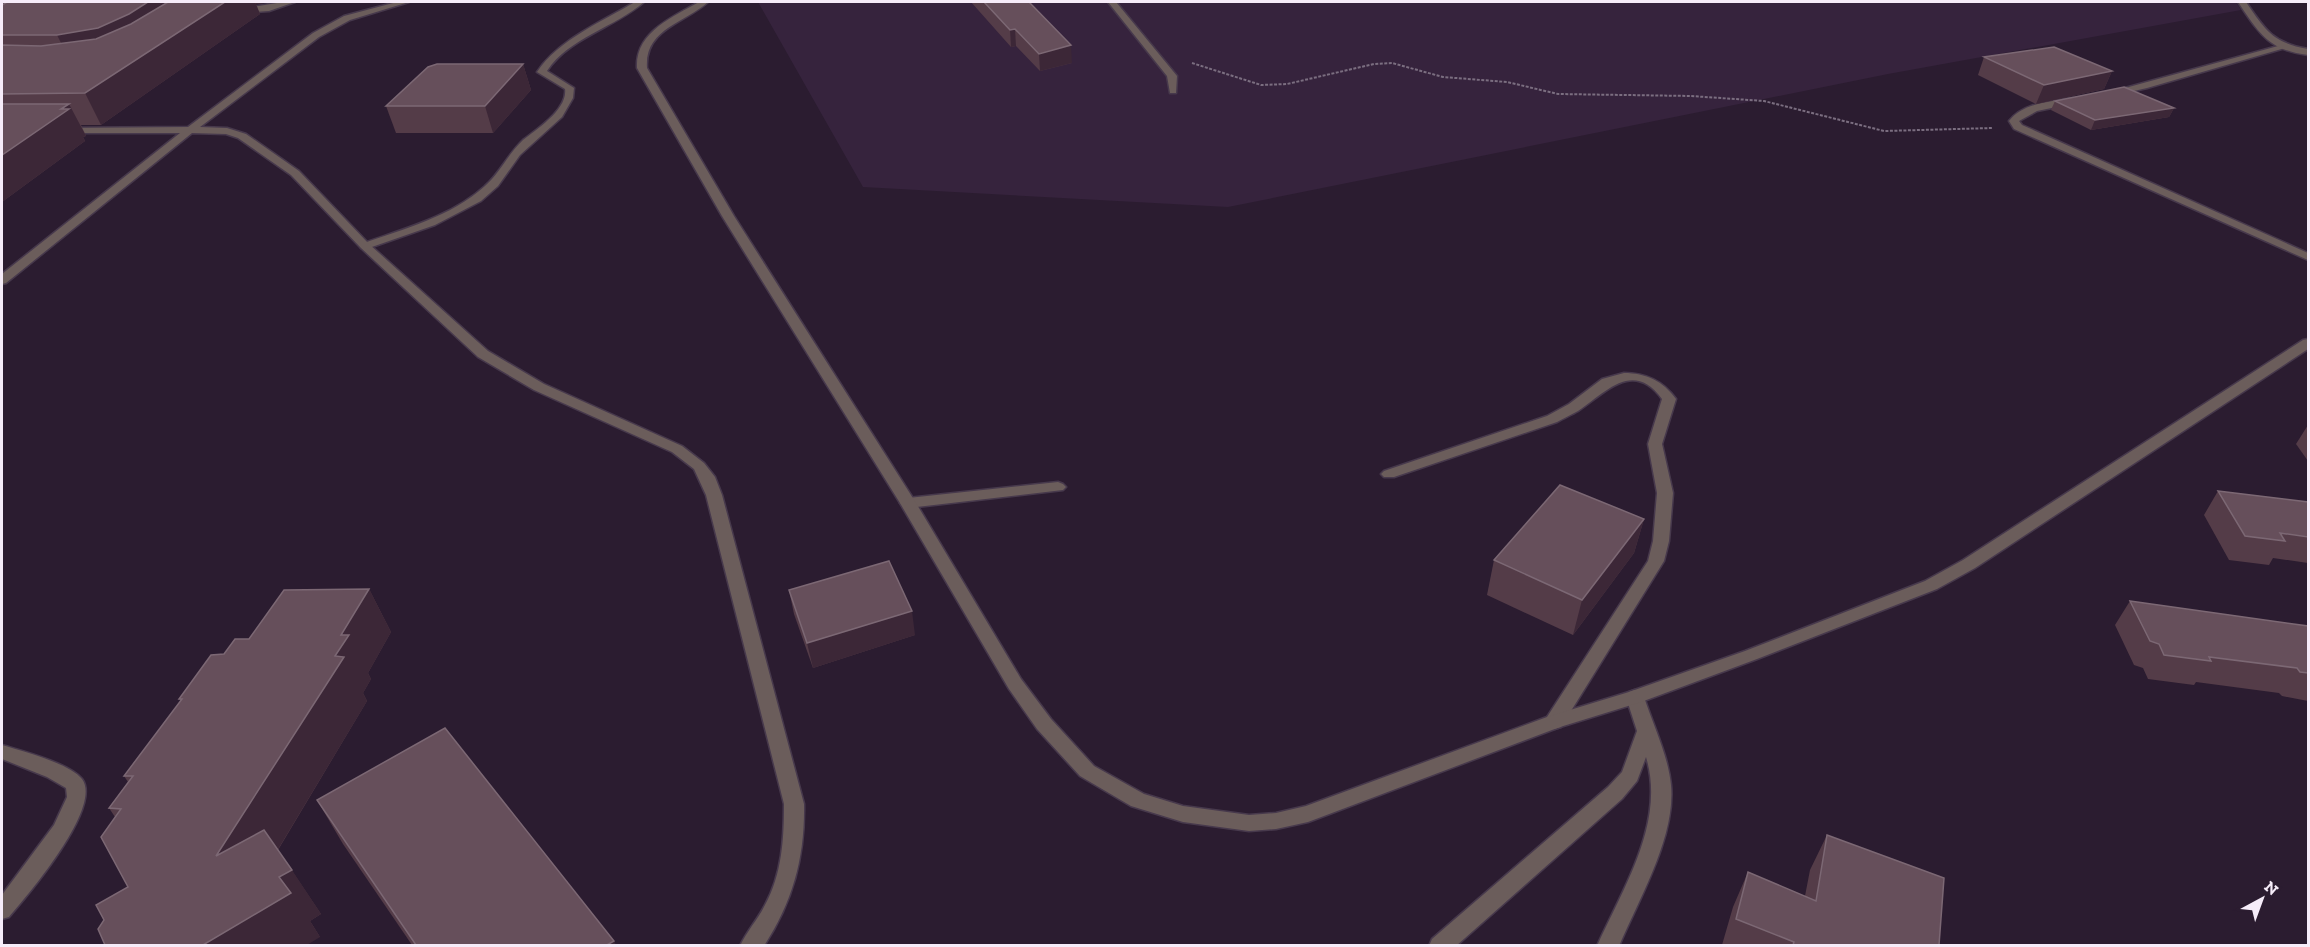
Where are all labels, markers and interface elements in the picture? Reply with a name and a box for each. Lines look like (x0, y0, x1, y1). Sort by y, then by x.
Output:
north arrow (2232, 869, 2292, 929)
text: N (2261, 877, 2282, 899)

